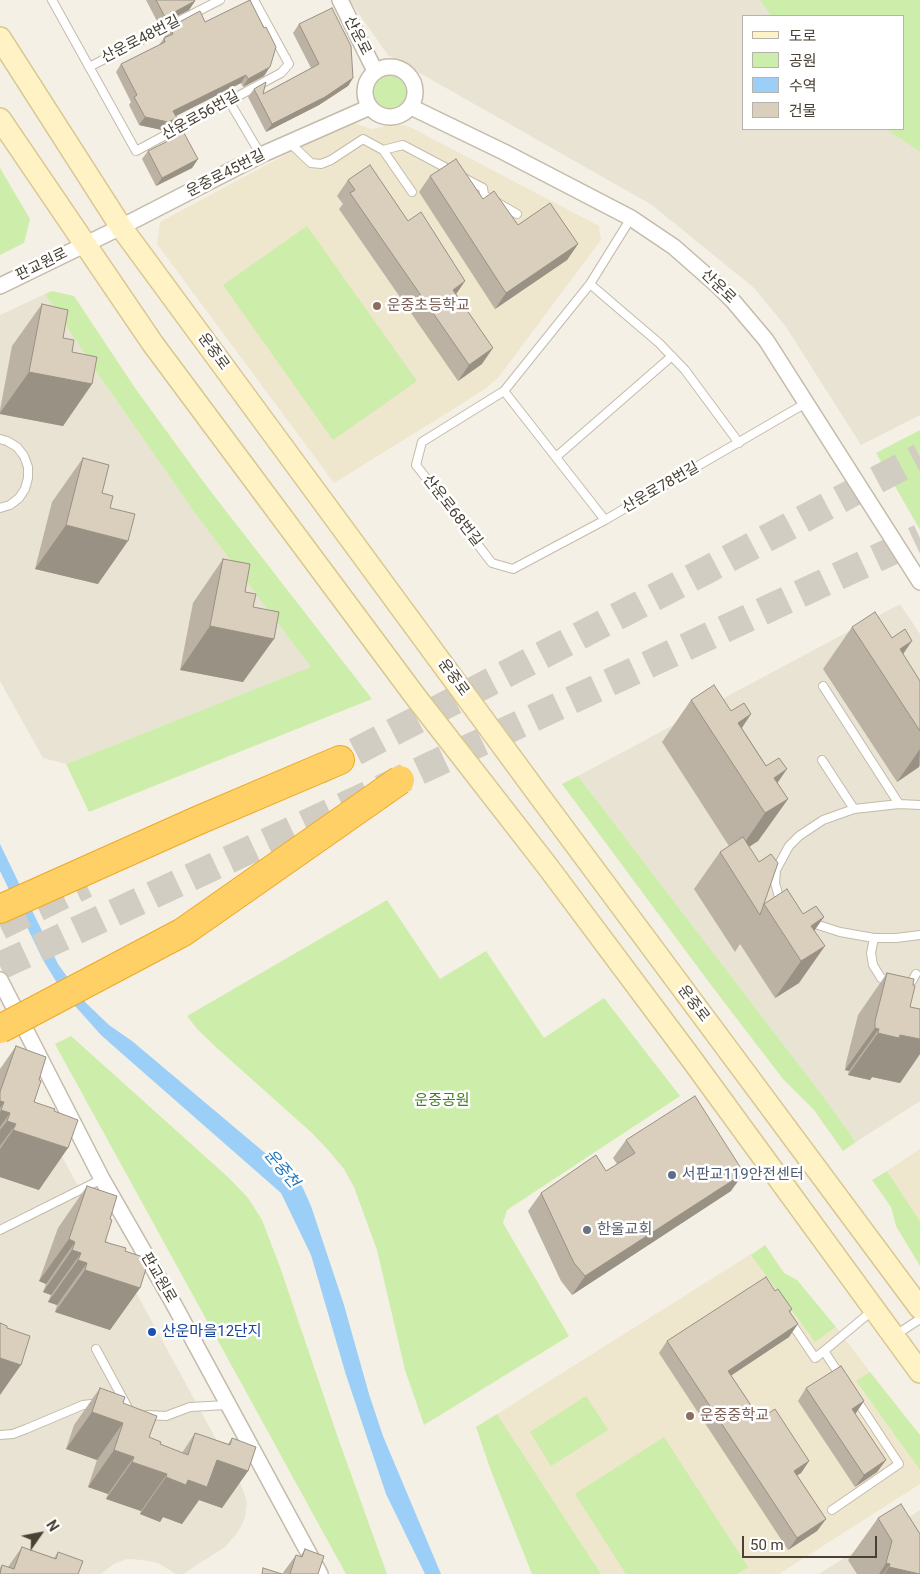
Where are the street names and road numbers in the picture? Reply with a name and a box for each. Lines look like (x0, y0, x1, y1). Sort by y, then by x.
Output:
street label: 산운로48번길 (99, 12, 183, 68)
street label: 산운로 (340, 13, 374, 59)
street label: 산운로56번길 (159, 87, 243, 145)
street label: 운중로45번길 (184, 146, 268, 202)
street label: 판교원로 (13, 245, 71, 285)
street label: 산운로 (697, 266, 739, 308)
street label: 운중로 (194, 330, 232, 374)
street label: 산운로78번길 (619, 459, 703, 517)
street label: 산운로68번길 (418, 472, 486, 550)
street label: 운중로 (434, 656, 472, 700)
street label: 운중로 (673, 982, 713, 1026)
street label: 판교원로 (136, 1250, 180, 1306)

